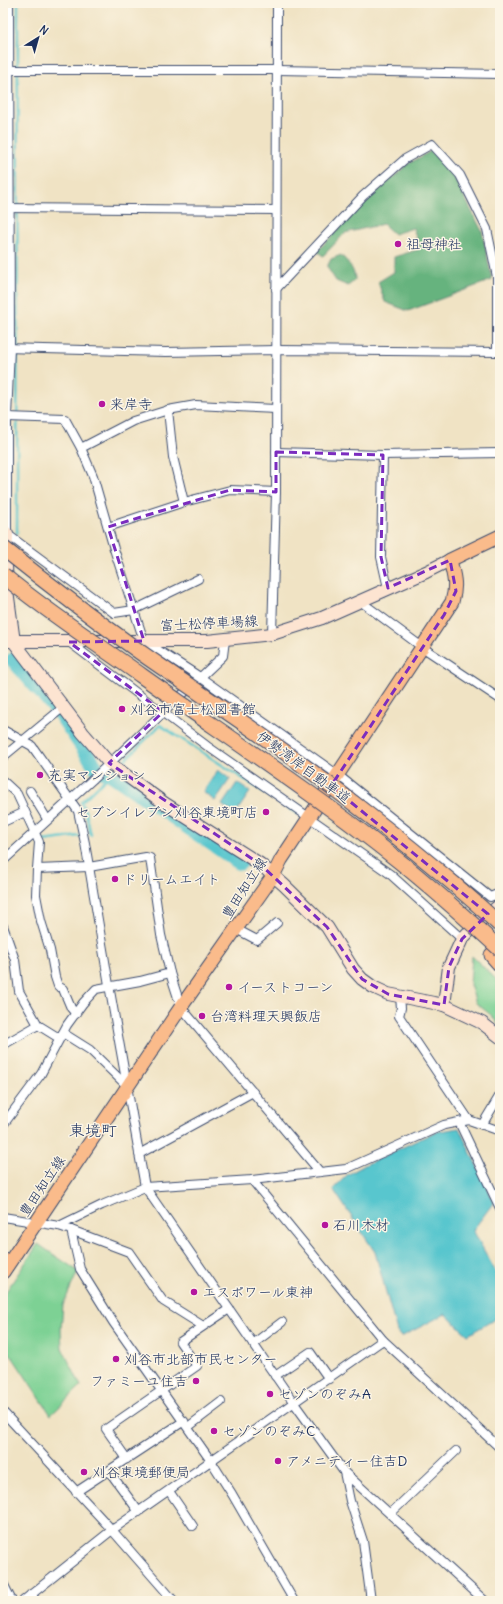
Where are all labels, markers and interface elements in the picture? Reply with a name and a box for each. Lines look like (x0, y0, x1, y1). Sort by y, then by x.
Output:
north arrow (18, 18, 58, 58)
text: N (37, 22, 51, 38)
place label: 祖母神社 (406, 235, 462, 253)
marker: 祖母神社 (393, 239, 403, 249)
place label: 来岸寺 (110, 395, 152, 413)
marker: 来岸寺 (97, 399, 107, 409)
street label: 富士松停車場線 (160, 611, 258, 635)
place label: 刈谷市富士松図書館 (130, 700, 256, 718)
marker: 刈谷市富士松図書館 (117, 704, 127, 714)
street label: 伊勢湾岸自動車道 (253, 727, 355, 807)
place label: 充実マンション (48, 766, 145, 784)
marker: 充実マンション (35, 770, 45, 780)
place label: セブンイレブン刈谷東境町店 (76, 803, 258, 821)
marker: セブンイレブン刈谷東境町店 (261, 807, 271, 817)
street label: 豊田知立線 (217, 854, 271, 922)
place label: ドリームエイト (123, 870, 220, 888)
marker: ドリームエイト (110, 874, 120, 884)
place label: イーストコーン (237, 978, 333, 996)
marker: イーストコーン (224, 982, 234, 992)
place label: 台湾料理天興飯店 (210, 1007, 322, 1025)
marker: 台湾料理天興飯店 (197, 1011, 207, 1021)
district label: 東境町 (69, 1120, 117, 1140)
street label: 豊田知立線 (15, 1152, 69, 1220)
place label: 石川木材 (333, 1216, 389, 1234)
marker: 石川木材 (320, 1220, 330, 1230)
place label: エスポワール東神 (202, 1283, 313, 1301)
marker: エスポワール東神 (189, 1287, 199, 1297)
place label: 刈谷市北部市民センター (124, 1350, 277, 1368)
marker: 刈谷市北部市民センター (111, 1354, 121, 1364)
place label: ファミーユ住吉 (90, 1372, 188, 1390)
marker: ファミーユ住吉 (191, 1376, 201, 1386)
place label: セゾンのぞみA (278, 1385, 371, 1403)
marker: セゾンのぞみA (265, 1389, 275, 1399)
place label: セゾンのぞみC (222, 1422, 315, 1440)
marker: セゾンのぞみC (209, 1426, 219, 1436)
place label: アメニティー住吉D (286, 1452, 407, 1470)
marker: アメニティー住吉D (273, 1456, 283, 1466)
place label: 刈谷東境郵便局 (92, 1463, 190, 1481)
marker: 刈谷東境郵便局 (79, 1467, 89, 1477)

